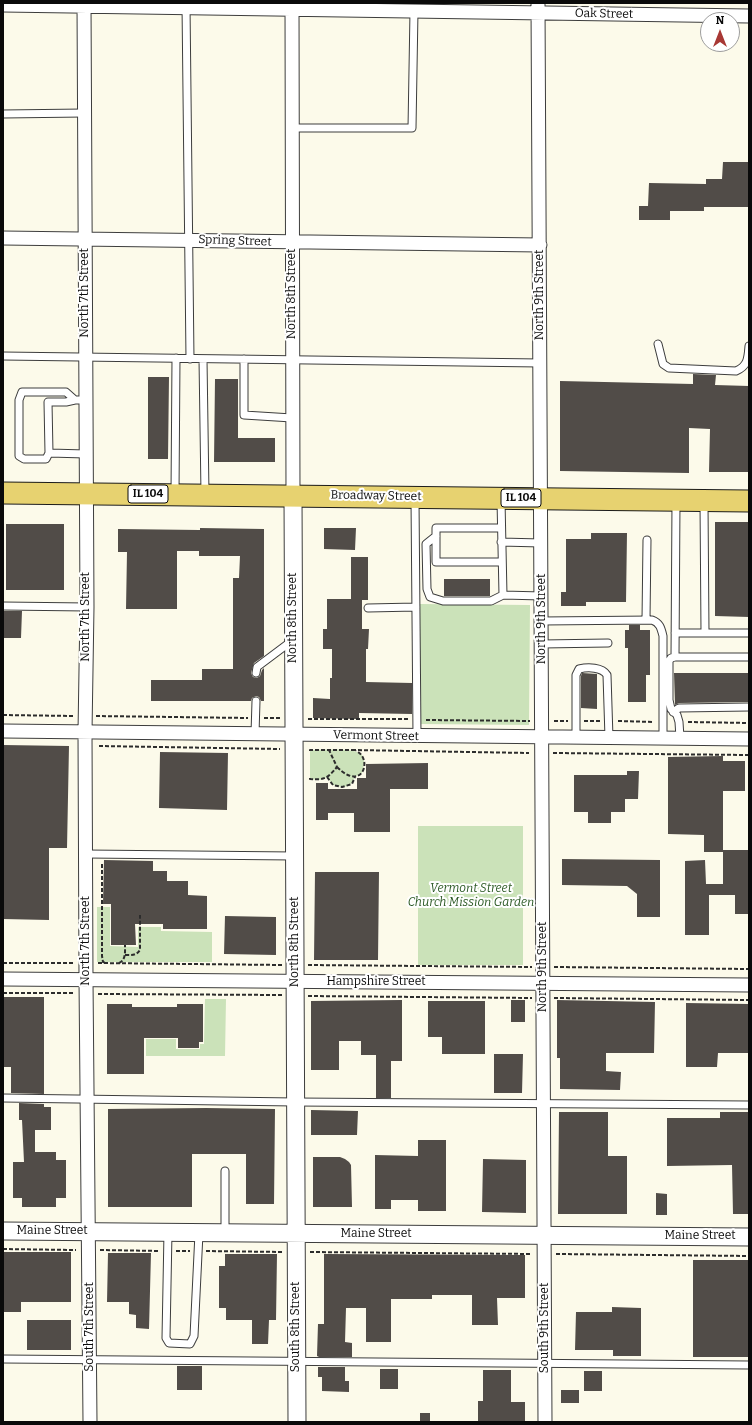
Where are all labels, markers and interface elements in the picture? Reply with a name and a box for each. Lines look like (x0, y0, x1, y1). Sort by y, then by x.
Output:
street label: Oak Street (575, 6, 633, 22)
north arrow (700, 12, 740, 52)
text: N (716, 14, 724, 27)
street label: Spring Street (198, 233, 272, 249)
street label: North 7th Street (78, 248, 92, 338)
street label: North 8th Street (285, 249, 299, 339)
street label: North 9th Street (533, 250, 547, 340)
road number: IL 104 (128, 485, 168, 503)
street label: Broadway Street (330, 488, 422, 504)
road number: IL 104 (501, 489, 541, 507)
street label: North 7th Street (79, 572, 93, 662)
street label: North 8th Street (286, 573, 300, 663)
street label: North 9th Street (535, 574, 549, 664)
street label: Vermont Street (333, 728, 419, 744)
park label: Vermont Street Church Mission Garden (408, 882, 534, 910)
street label: North 7th Street (79, 896, 93, 986)
street label: North 8th Street (288, 897, 302, 987)
street label: North 9th Street (536, 922, 550, 1012)
street label: Hampshire Street (326, 975, 426, 989)
street label: Maine Street (16, 1224, 88, 1238)
street label: Maine Street (340, 1227, 412, 1241)
street label: Maine Street (664, 1229, 736, 1243)
street label: South 7th Street (83, 1282, 97, 1372)
street label: South 8th Street (289, 1282, 303, 1372)
street label: South 9th Street (538, 1283, 552, 1373)

